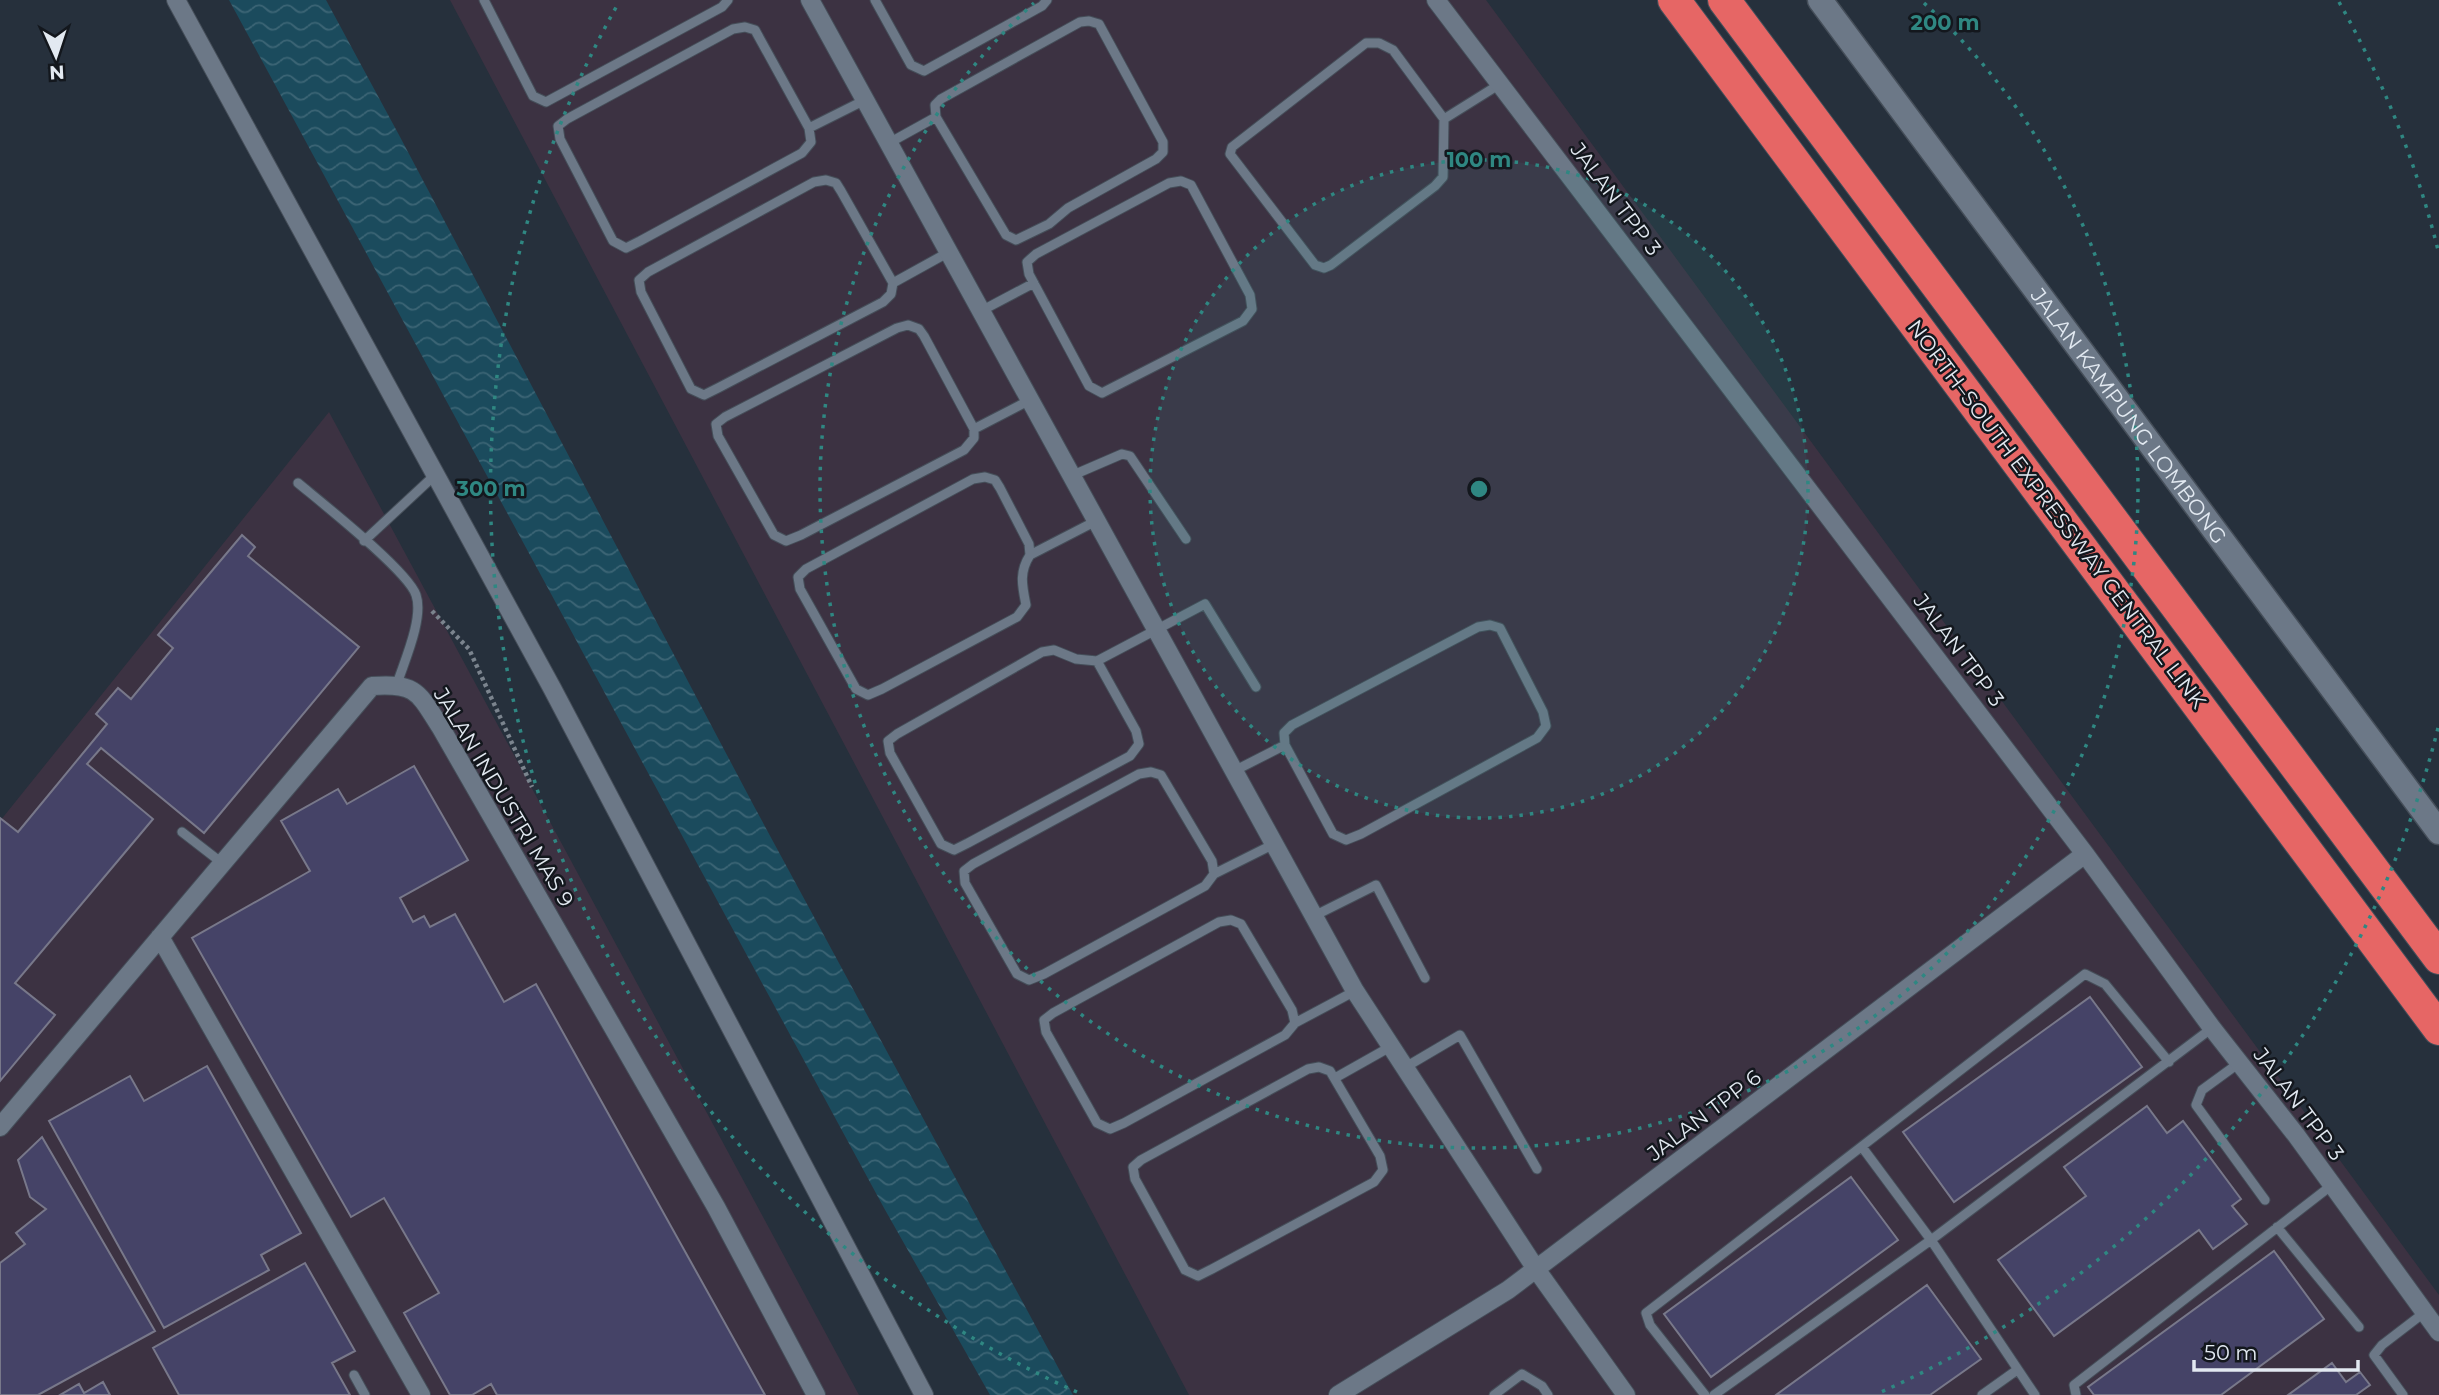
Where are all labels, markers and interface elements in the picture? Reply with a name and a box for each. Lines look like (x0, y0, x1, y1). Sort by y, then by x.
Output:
text: 200 m (1911, 10, 1979, 35)
north arrow (21, 21, 91, 91)
text: N (49, 61, 65, 84)
street label: JALAN TPP 3 (1565, 137, 1666, 260)
text: 100 m (1447, 147, 1511, 172)
street label: JALAN KAMPUNG LOMBONG (2026, 282, 2232, 548)
street label: NORTH–SOUTH EXPRESSWAY CENTRAL LINK (1903, 315, 2211, 713)
text: 300 m (456, 476, 525, 501)
centre of rings (1467, 477, 1491, 501)
street label: JALAN TPP 3 (1908, 588, 2009, 711)
street label: JALAN INDUSTRI MAS 9 (428, 682, 579, 911)
street label: JALAN TPP 3 (2248, 1042, 2349, 1165)
street label: JALAN TPP 6 (1642, 1064, 1766, 1166)
scale bar (2194, 1328, 2358, 1372)
text: 50 m (2204, 1340, 2258, 1365)

